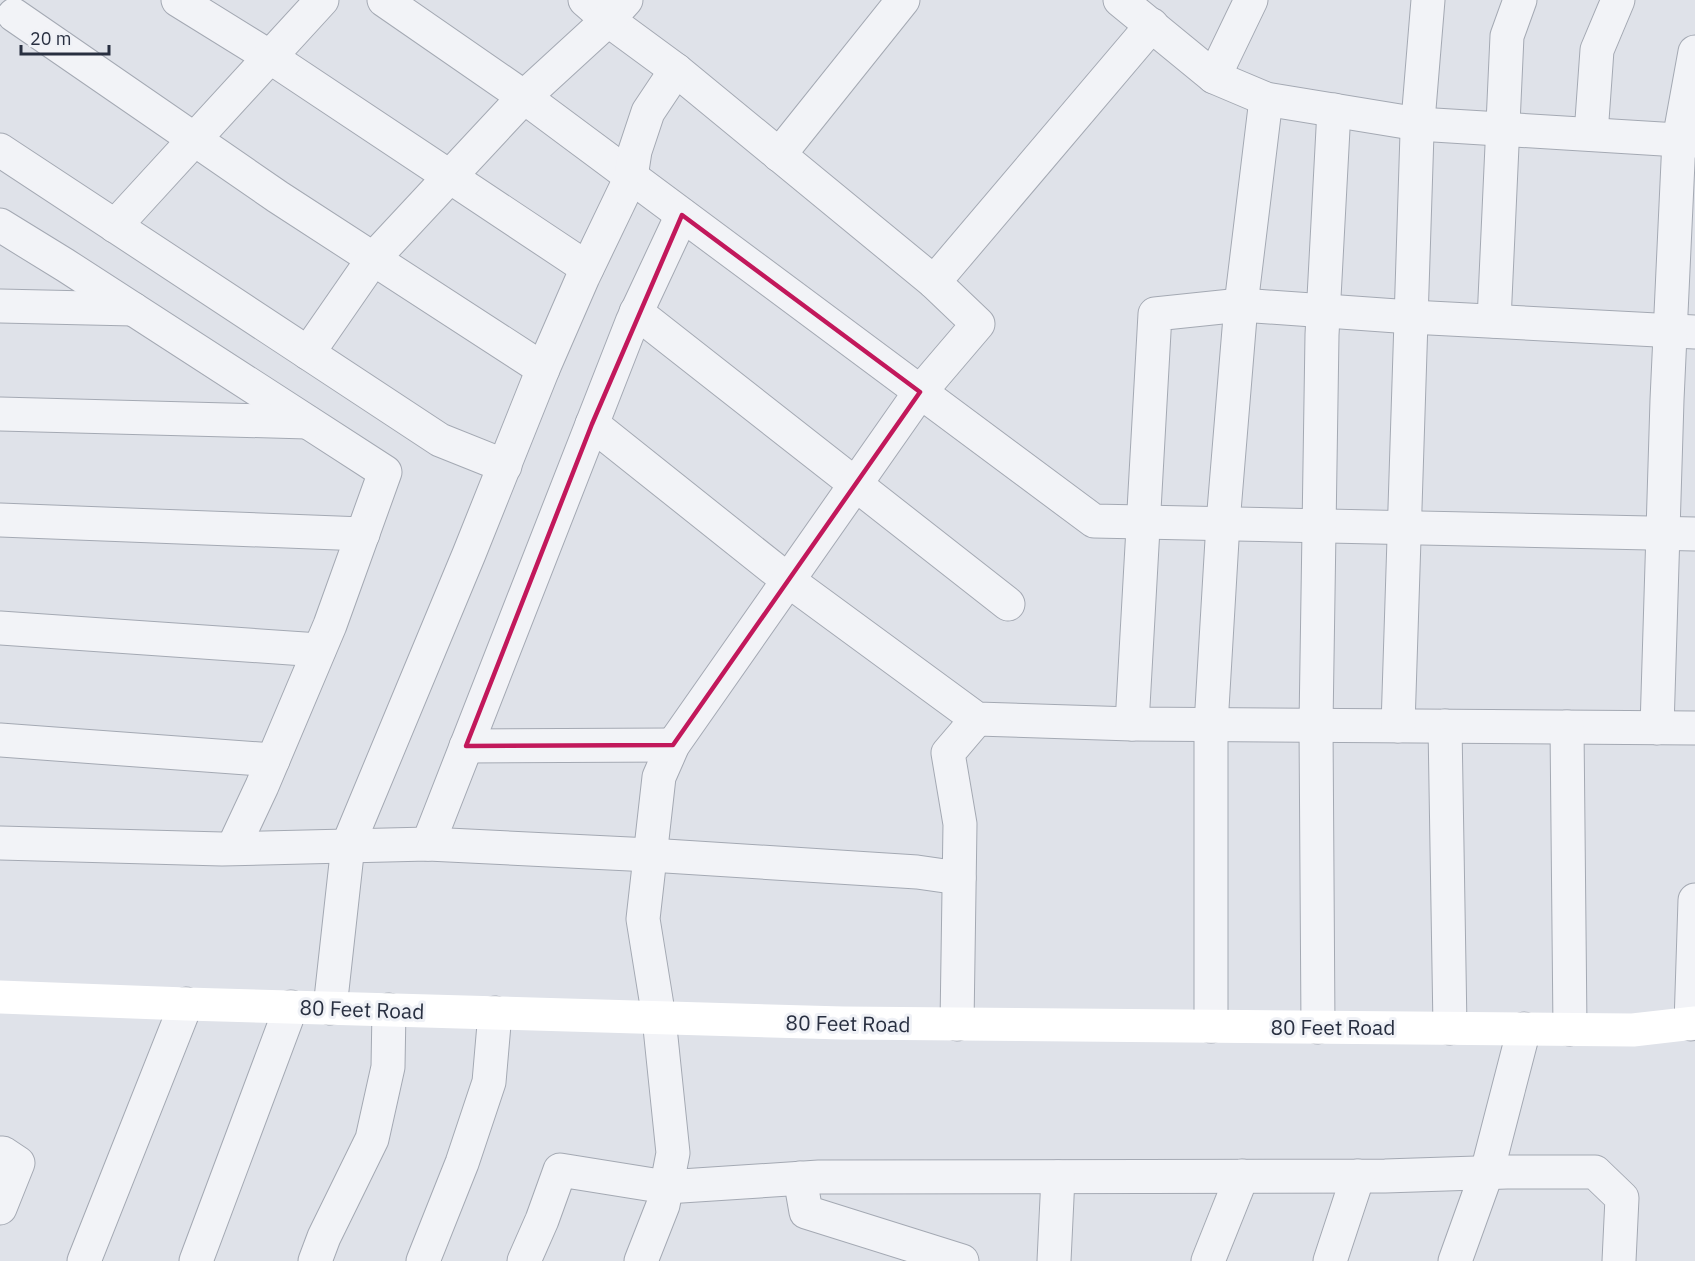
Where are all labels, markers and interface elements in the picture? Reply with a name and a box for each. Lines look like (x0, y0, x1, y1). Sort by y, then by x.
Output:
scale bar (21, 18, 110, 56)
text: 20 m (30, 27, 72, 50)
street label: 80 Feet Road (299, 993, 425, 1025)
street label: 80 Feet Road (785, 1008, 911, 1038)
street label: 80 Feet Road (1270, 1013, 1396, 1041)

